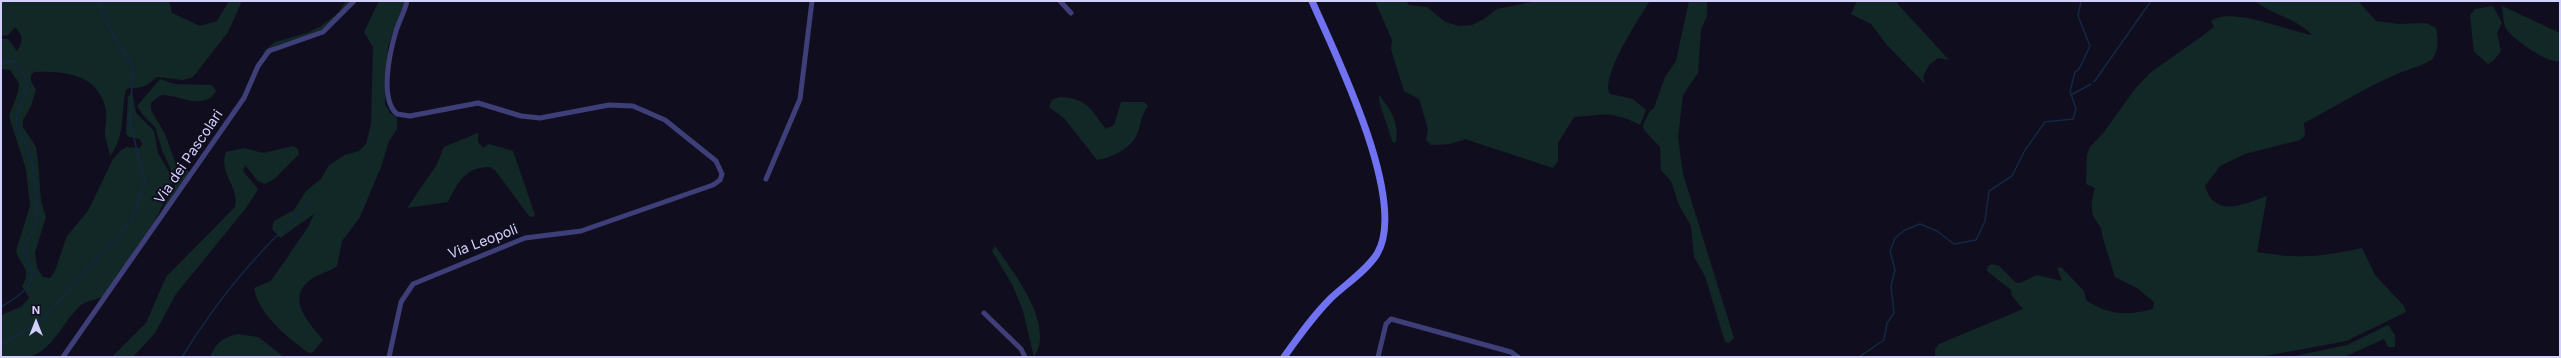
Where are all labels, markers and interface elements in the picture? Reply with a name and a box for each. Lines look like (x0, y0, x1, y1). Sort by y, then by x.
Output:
street label: Via dei Pascolari (151, 107, 227, 207)
street label: Via Leopoli (446, 221, 520, 263)
north arrow (16, 302, 56, 342)
text: N (32, 303, 40, 317)

